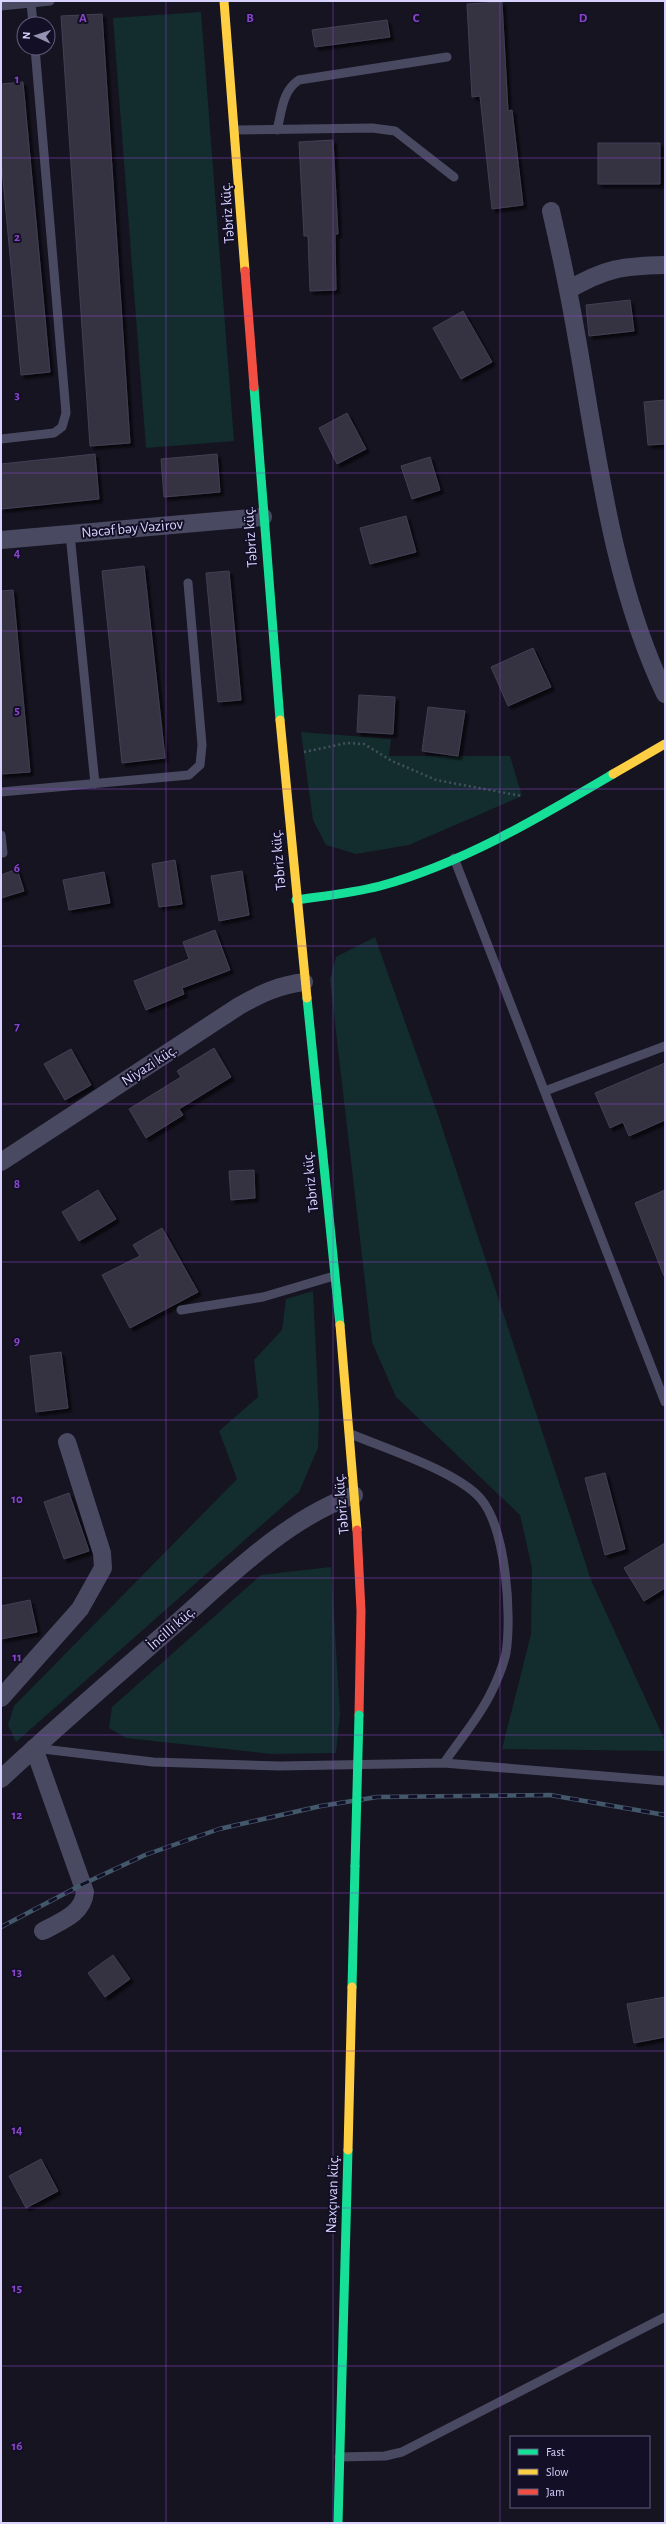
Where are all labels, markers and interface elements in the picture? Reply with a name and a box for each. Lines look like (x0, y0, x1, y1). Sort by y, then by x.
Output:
text: A (79, 12, 87, 25)
text: B (246, 12, 254, 25)
text: C (413, 12, 420, 25)
text: D (579, 12, 588, 25)
north arrow (16, 16, 56, 56)
text: N (21, 31, 32, 40)
text: 1 (15, 73, 19, 86)
street label: Təbriz küç. (218, 182, 237, 244)
text: 2 (14, 231, 20, 244)
text: 3 (14, 389, 20, 402)
street label: Təbriz küç. (241, 506, 260, 568)
street label: Nəcəf bəy Vəzirov (81, 517, 184, 540)
text: 4 (14, 547, 21, 560)
text: 5 (14, 704, 20, 717)
street label: Təbriz küç. (268, 829, 289, 891)
text: 6 (14, 862, 20, 875)
text: 7 (14, 1020, 20, 1033)
street label: Niyazi küç. (119, 1042, 180, 1089)
street label: Təbriz küç. (300, 1151, 321, 1213)
text: 8 (14, 1178, 20, 1191)
text: 9 (14, 1335, 20, 1348)
street label: Təbriz küç. (331, 1473, 352, 1535)
text: 10 (11, 1493, 23, 1506)
street label: İncilli küç. (143, 1602, 198, 1653)
text: 11 (12, 1651, 22, 1664)
text: 12 (12, 1809, 22, 1822)
text: 13 (12, 1966, 23, 1979)
text: 14 (11, 2124, 23, 2137)
street label: Naxçıvan küç. (324, 2154, 341, 2234)
text: 15 (12, 2282, 23, 2295)
legend (510, 2436, 650, 2508)
text: 16 (12, 2440, 22, 2453)
text: Fast (546, 2446, 565, 2458)
text: Slow (546, 2466, 568, 2478)
text: Jam (546, 2486, 565, 2498)

